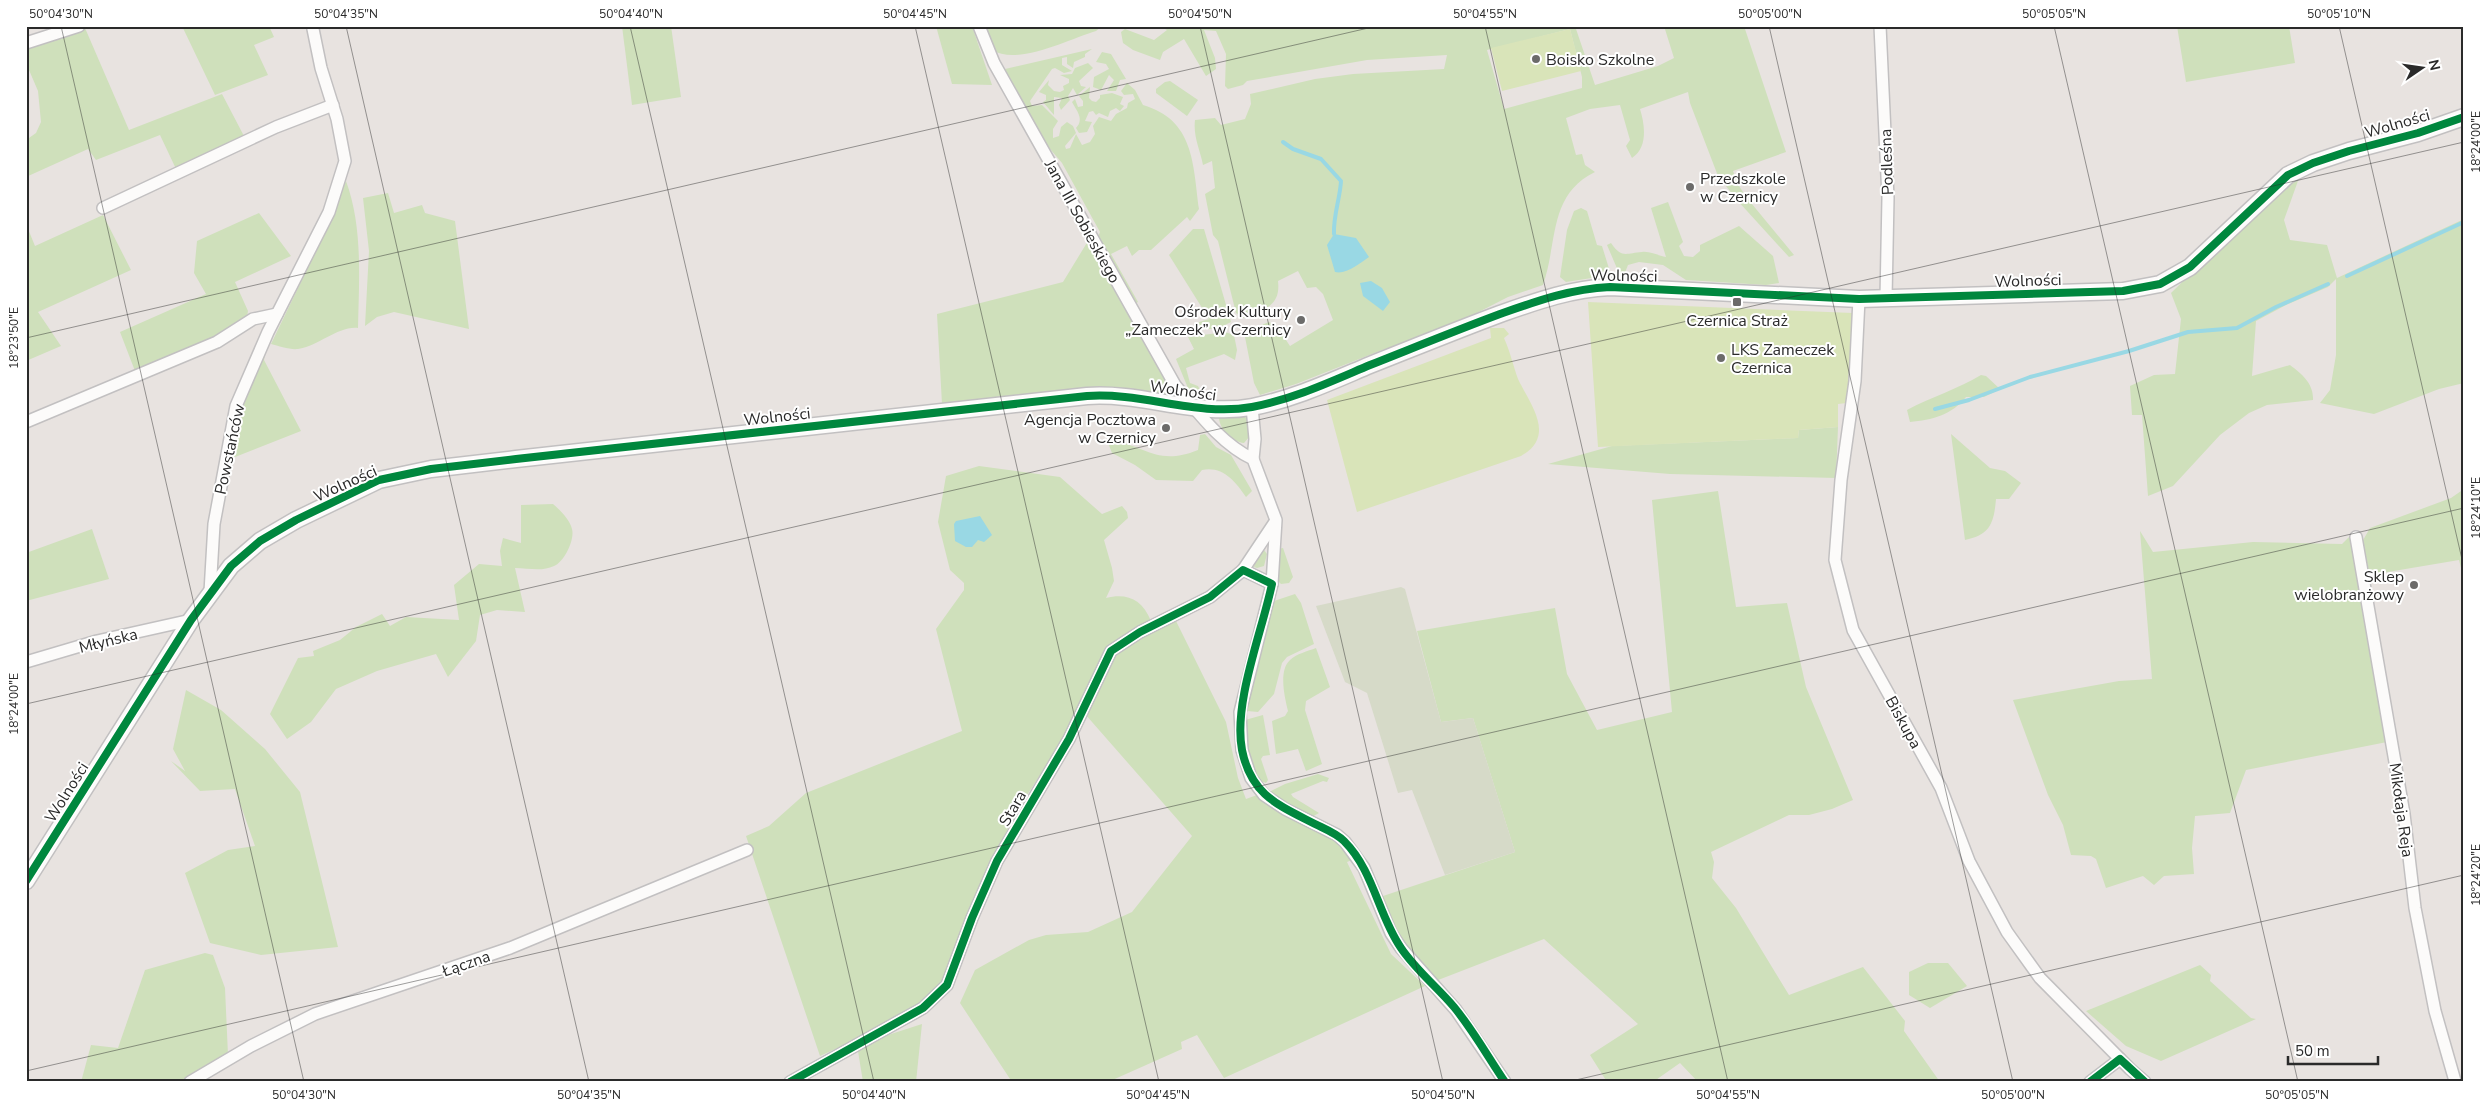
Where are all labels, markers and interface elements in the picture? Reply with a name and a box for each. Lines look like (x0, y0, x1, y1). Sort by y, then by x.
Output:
text: 50°04'30"N (29, 6, 93, 22)
text: 50°04'35"N (314, 6, 378, 22)
text: 50°04'40"N (599, 6, 663, 22)
text: 50°04'45"N (883, 6, 947, 22)
text: 50°04'50"N (1168, 6, 1232, 22)
text: 50°04'55"N (1453, 6, 1517, 22)
text: 50°05'00"N (1738, 6, 1802, 22)
text: 50°05'05"N (2022, 6, 2086, 22)
text: 50°05'10"N (2307, 6, 2371, 22)
north arrow (2398, 42, 2448, 92)
place label: Boisko Szkolne (1546, 49, 1654, 71)
marker: Boisko Szkolne (1530, 53, 1542, 65)
text: N (2424, 58, 2445, 72)
street label: Wolności (2362, 104, 2433, 144)
text: 18°24'00"E (2468, 111, 2484, 173)
street label: Podleśna (1875, 128, 1899, 196)
street label: Jana III Sobieskiego (1039, 155, 1125, 287)
place label: Przedszkole w Czernicy (1700, 168, 1786, 208)
marker: Przedszkole w Czernicy (1684, 181, 1696, 193)
street label: Wolności (1590, 264, 1658, 288)
street label: Wolności (1994, 269, 2062, 293)
marker: Czernica Straż (1731, 296, 1743, 308)
place label: Ośrodek Kultury „Zameczek” w Czernicy (1125, 301, 1292, 341)
text: 18°23'50"E (6, 307, 22, 369)
place label: Czernica Straż (1686, 310, 1788, 332)
marker: Ośrodek Kultury „Zameczek” w Czernicy (1295, 314, 1307, 326)
place label: LKS Zameczek Czernica (1731, 339, 1835, 379)
marker: LKS Zameczek Czernica (1715, 352, 1727, 364)
street label: Wolności (1148, 375, 1218, 407)
street label: Powstańców (210, 401, 250, 497)
street label: Wolności (743, 403, 812, 431)
place label: Agencja Pocztowa w Czernicy (1024, 409, 1157, 449)
marker: Agencja Pocztowa w Czernicy (1160, 422, 1172, 434)
street label: Wolności (310, 460, 381, 508)
text: 18°24'10"E (2468, 477, 2484, 539)
place label: Sklep wielobranżowy (2294, 566, 2405, 606)
marker: Sklep wielobranżowy (2408, 579, 2420, 591)
street label: Młyńska (77, 623, 140, 659)
text: 18°24'00"E (6, 673, 22, 735)
street label: Biskupa (1880, 692, 1927, 753)
street label: Wolności (40, 758, 94, 827)
street label: Mikołaja Reja (2384, 762, 2419, 859)
street label: Stara (994, 787, 1032, 830)
text: 18°24'20"E (2468, 844, 2484, 906)
street label: Łączna (438, 945, 493, 983)
scale bar (2288, 1033, 2378, 1065)
text: 50 m (2295, 1041, 2330, 1061)
text: 50°04'30"N (272, 1087, 336, 1103)
text: 50°04'35"N (557, 1087, 621, 1103)
text: 50°04'40"N (842, 1087, 906, 1103)
text: 50°04'45"N (1126, 1087, 1190, 1103)
text: 50°04'50"N (1411, 1087, 1475, 1103)
text: 50°04'55"N (1696, 1087, 1760, 1103)
text: 50°05'00"N (1981, 1087, 2045, 1103)
text: 50°05'05"N (2265, 1087, 2329, 1103)

